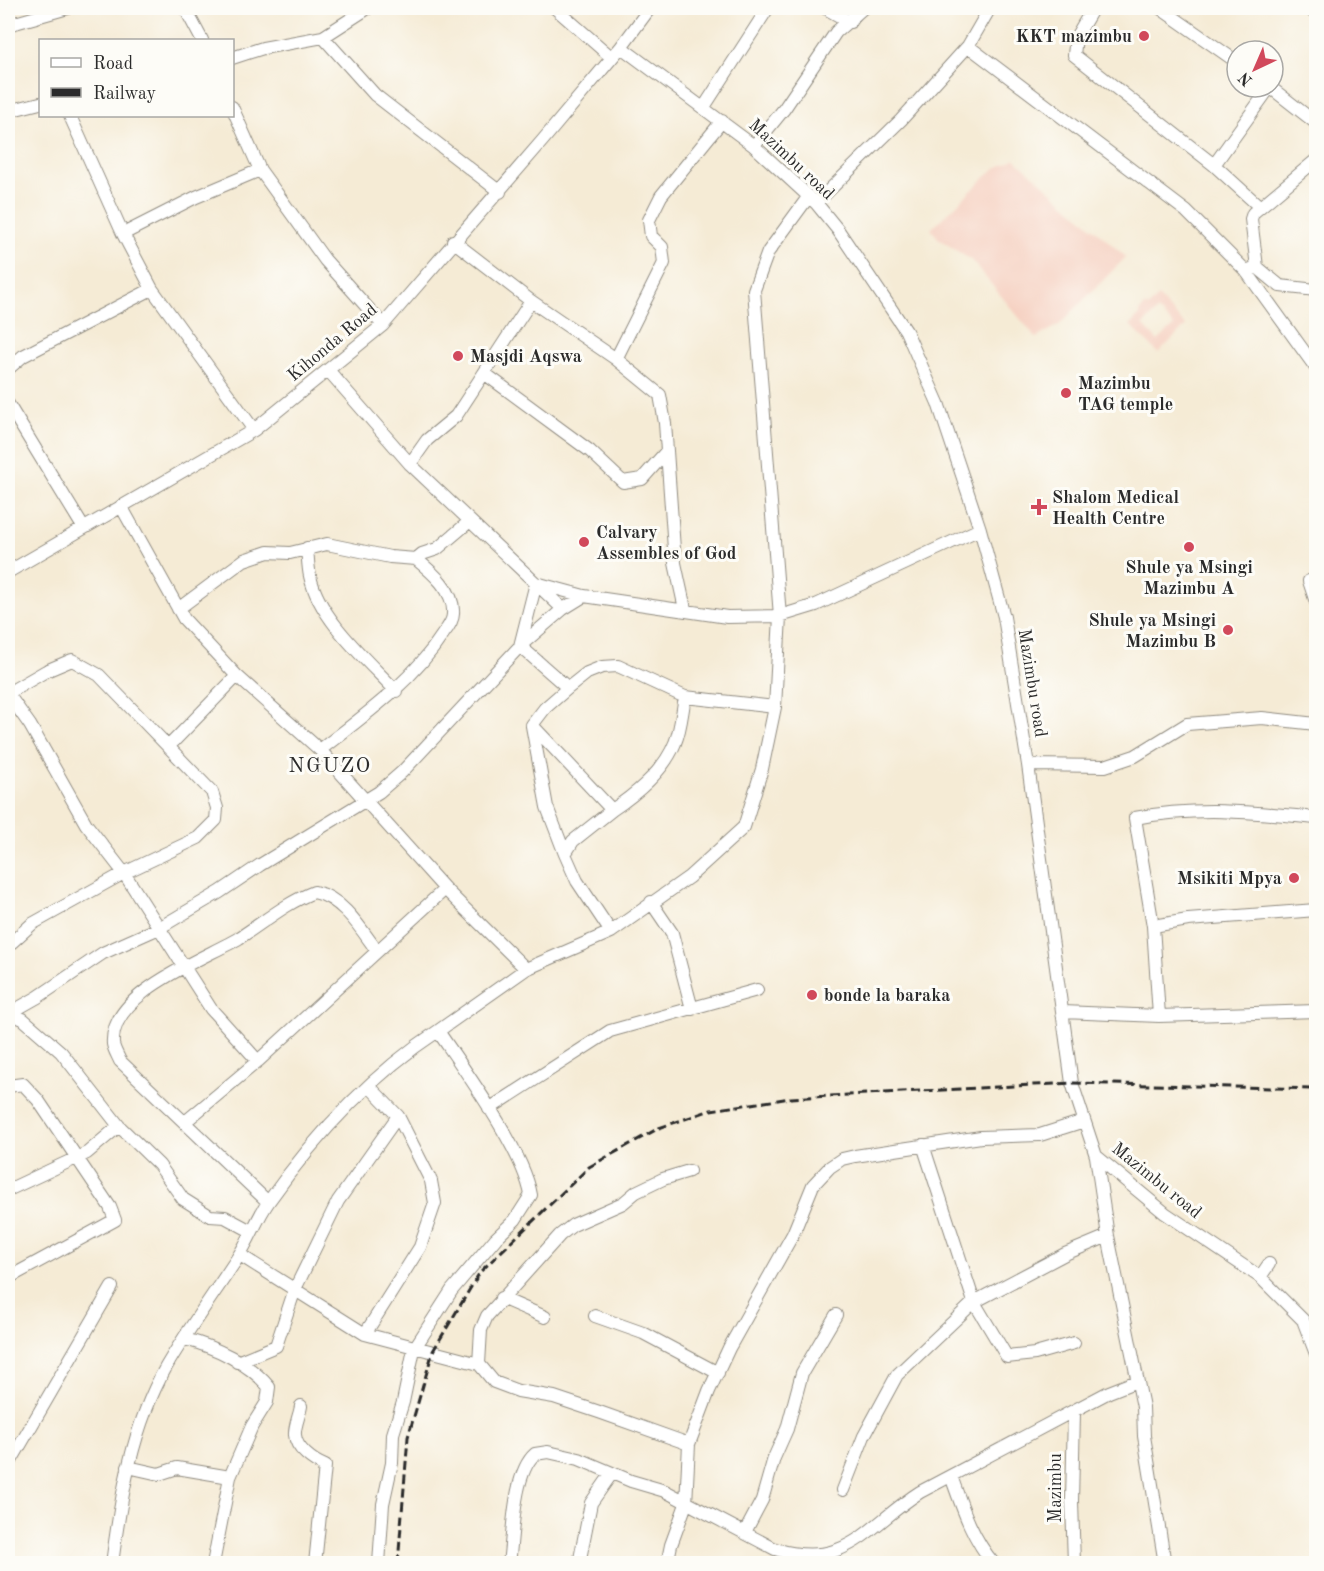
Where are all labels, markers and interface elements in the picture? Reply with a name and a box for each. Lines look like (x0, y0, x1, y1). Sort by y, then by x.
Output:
place label: KKT mazimbu (1015, 28, 1132, 46)
marker: KKT mazimbu (1137, 29, 1151, 43)
legend (39, 39, 234, 117)
north arrow (1225, 39, 1285, 99)
text: Road (93, 55, 133, 73)
text: N (1235, 68, 1256, 88)
text: Railway (93, 85, 156, 103)
street label: Mazimbu road (745, 116, 838, 204)
street label: Kihonda Road (285, 300, 381, 385)
place label: Masjdi Aqswa (470, 348, 582, 366)
marker: Masjdi Aqswa (451, 349, 465, 363)
place label: Mazimbu TAG temple (1078, 375, 1173, 414)
marker: Mazimbu TAG temple (1059, 386, 1073, 400)
place label: Shalom Medical Health Centre (1052, 489, 1180, 528)
marker: Shalom Medical Health Centre (1030, 498, 1048, 516)
place label: Calvary Assembles of God (596, 524, 737, 563)
marker: Calvary Assembles of God (577, 535, 591, 549)
marker: Shule ya Msingi Mazimbu A (1182, 540, 1196, 554)
place label: Shule ya Msingi Mazimbu A (1125, 559, 1253, 598)
place label: Shule ya Msingi Mazimbu B (1088, 612, 1216, 651)
marker: Shule ya Msingi Mazimbu B (1221, 623, 1235, 637)
street label: Mazimbu road (1015, 628, 1049, 739)
district label: NGUZO (288, 756, 372, 777)
place label: Msikiti Mpya (1177, 870, 1282, 888)
marker: Msikiti Mpya (1287, 871, 1301, 885)
place label: bonde la baraka (824, 987, 950, 1005)
marker: bonde la baraka (805, 988, 819, 1002)
street label: Mazimbu road (1108, 1139, 1205, 1222)
street label: Mazimbu (1047, 1453, 1065, 1523)

